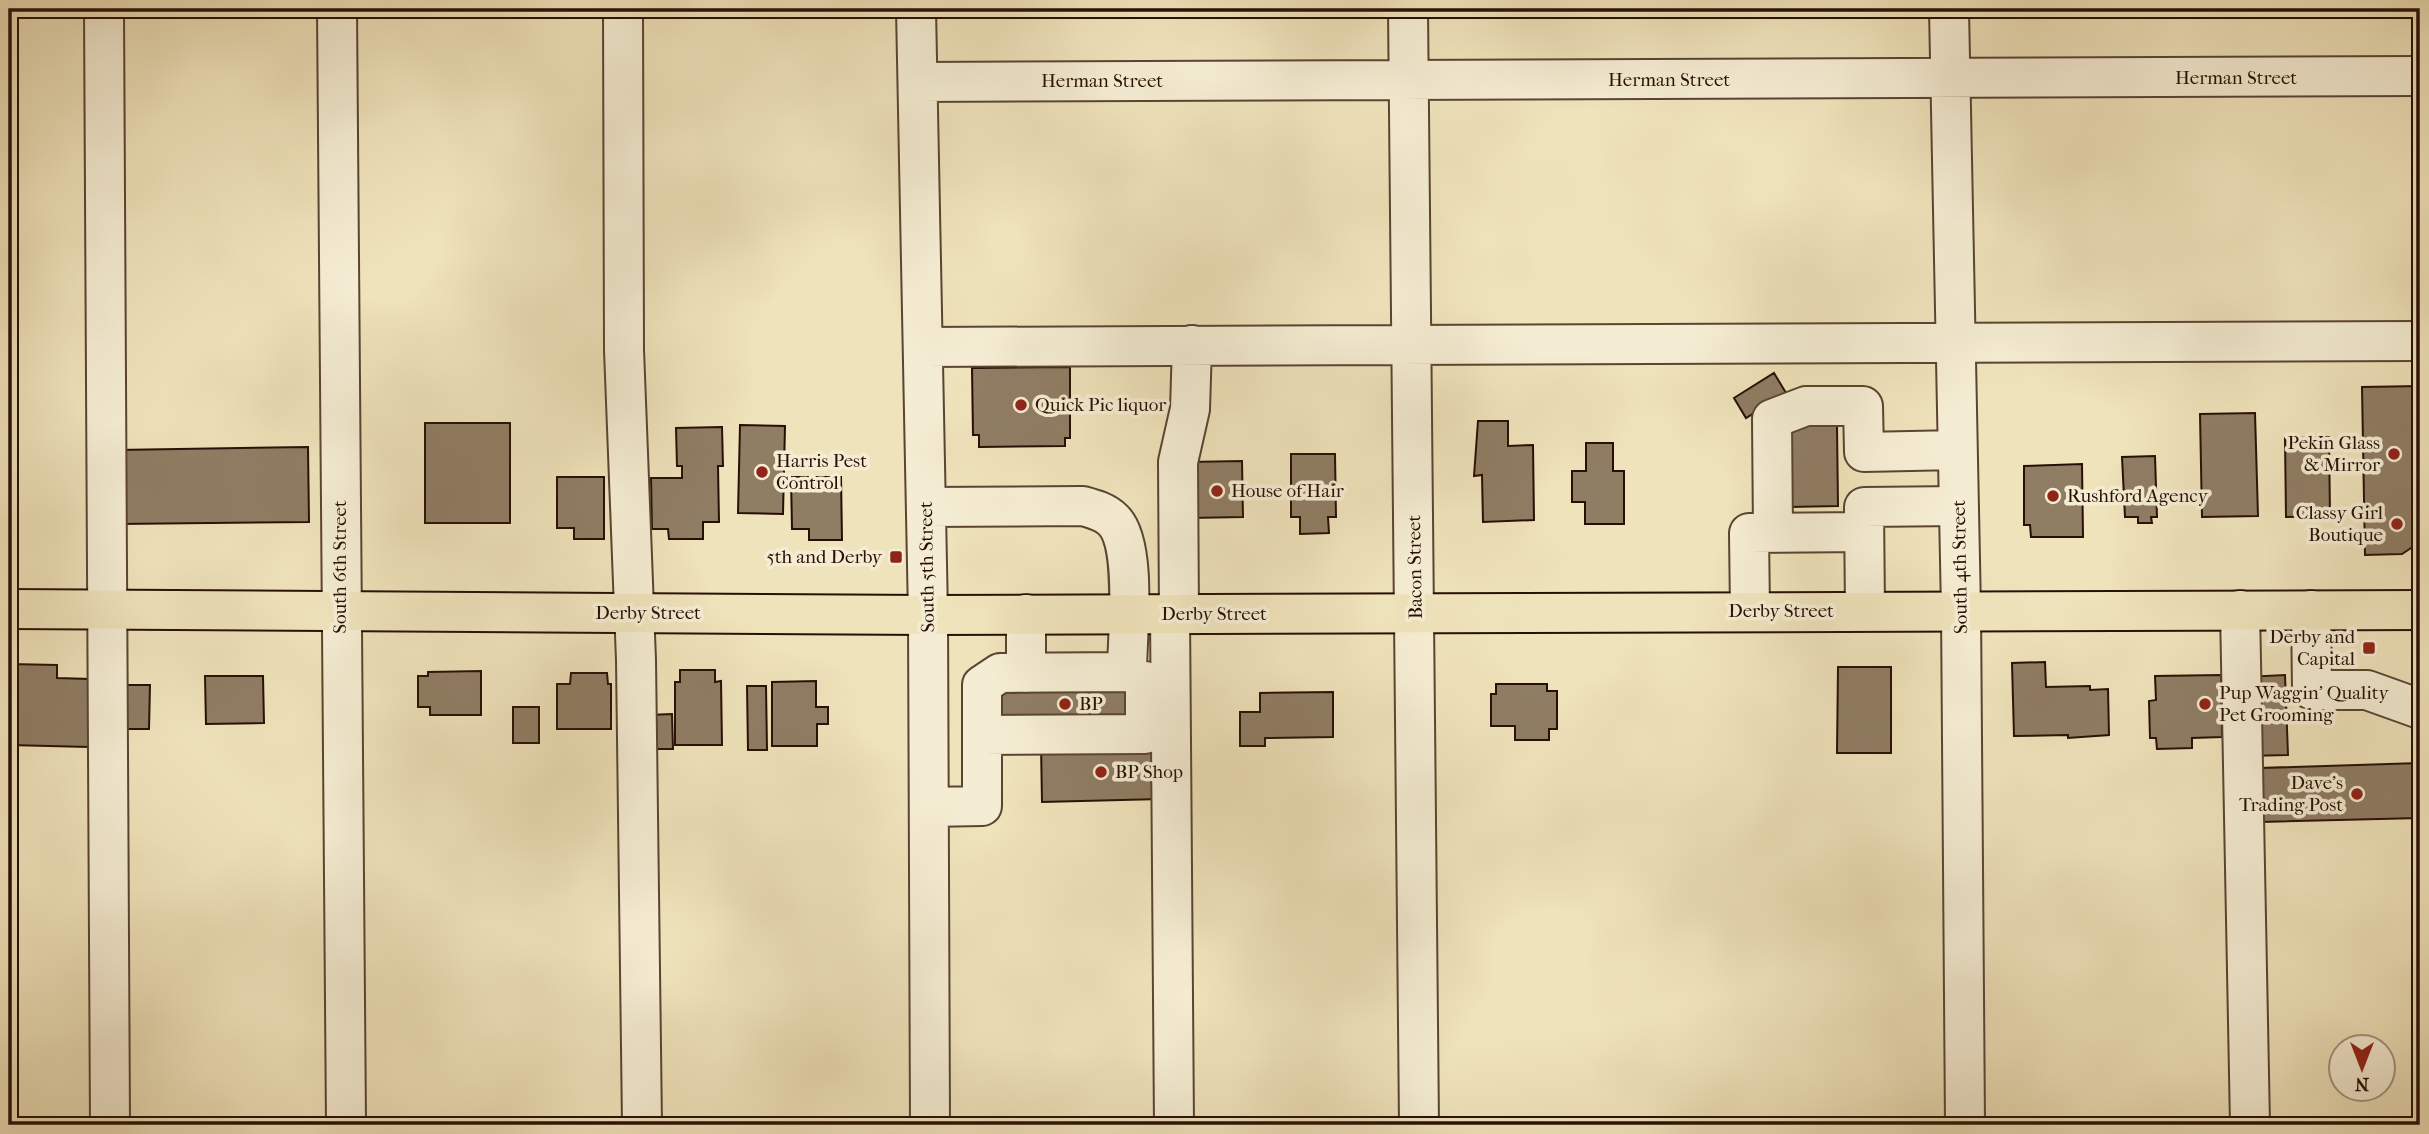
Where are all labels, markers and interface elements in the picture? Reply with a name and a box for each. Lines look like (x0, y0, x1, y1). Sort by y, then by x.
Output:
street label: Herman Street (2175, 67, 2297, 89)
street label: Herman Street (1608, 69, 1730, 91)
street label: Herman Street (1041, 70, 1163, 92)
place label: Quick Pic liquor (1035, 394, 1167, 416)
marker: Quick Pic liquor (1013, 397, 1029, 413)
place label: Pekin Glass & Mirror (2288, 432, 2381, 476)
marker: Pekin Glass & Mirror (2386, 446, 2402, 462)
place label: Harris Pest Control (776, 450, 867, 494)
marker: Harris Pest Control (754, 464, 770, 480)
place label: House of Hair (1231, 480, 1345, 502)
marker: House of Hair (1209, 483, 1225, 499)
place label: Rushford Agency (2067, 485, 2209, 507)
marker: Rushford Agency (2045, 488, 2061, 504)
street label: South 4th Street (1948, 499, 1972, 634)
street label: South 6th Street (329, 500, 351, 634)
street label: South 5th Street (915, 501, 939, 633)
place label: Classy Girl Boutique (2296, 502, 2383, 546)
street label: Bacon Street (1403, 514, 1427, 619)
marker: Classy Girl Boutique (2389, 516, 2405, 532)
place label: 5th and Derby (767, 546, 883, 568)
marker: 5th and Derby (888, 549, 904, 565)
street label: Derby Street (1728, 600, 1834, 622)
street label: Derby Street (595, 602, 701, 624)
street label: Derby Street (1161, 603, 1267, 625)
place label: Derby and Capital (2269, 626, 2356, 670)
marker: Derby and Capital (2361, 640, 2377, 656)
place label: Pup Waggin' Quality Pet Grooming (2219, 682, 2390, 726)
place label: BP (1079, 693, 1103, 715)
marker: BP (1057, 696, 1073, 712)
marker: Pup Waggin' Quality Pet Grooming (2197, 696, 2213, 712)
place label: BP Shop (1115, 761, 1183, 783)
marker: BP Shop (1093, 764, 1109, 780)
place label: Dave's Trading Post (2239, 772, 2343, 816)
marker: Dave's Trading Post (2349, 786, 2365, 802)
north arrow (2328, 1032, 2398, 1102)
text: N (2354, 1073, 2369, 1095)

